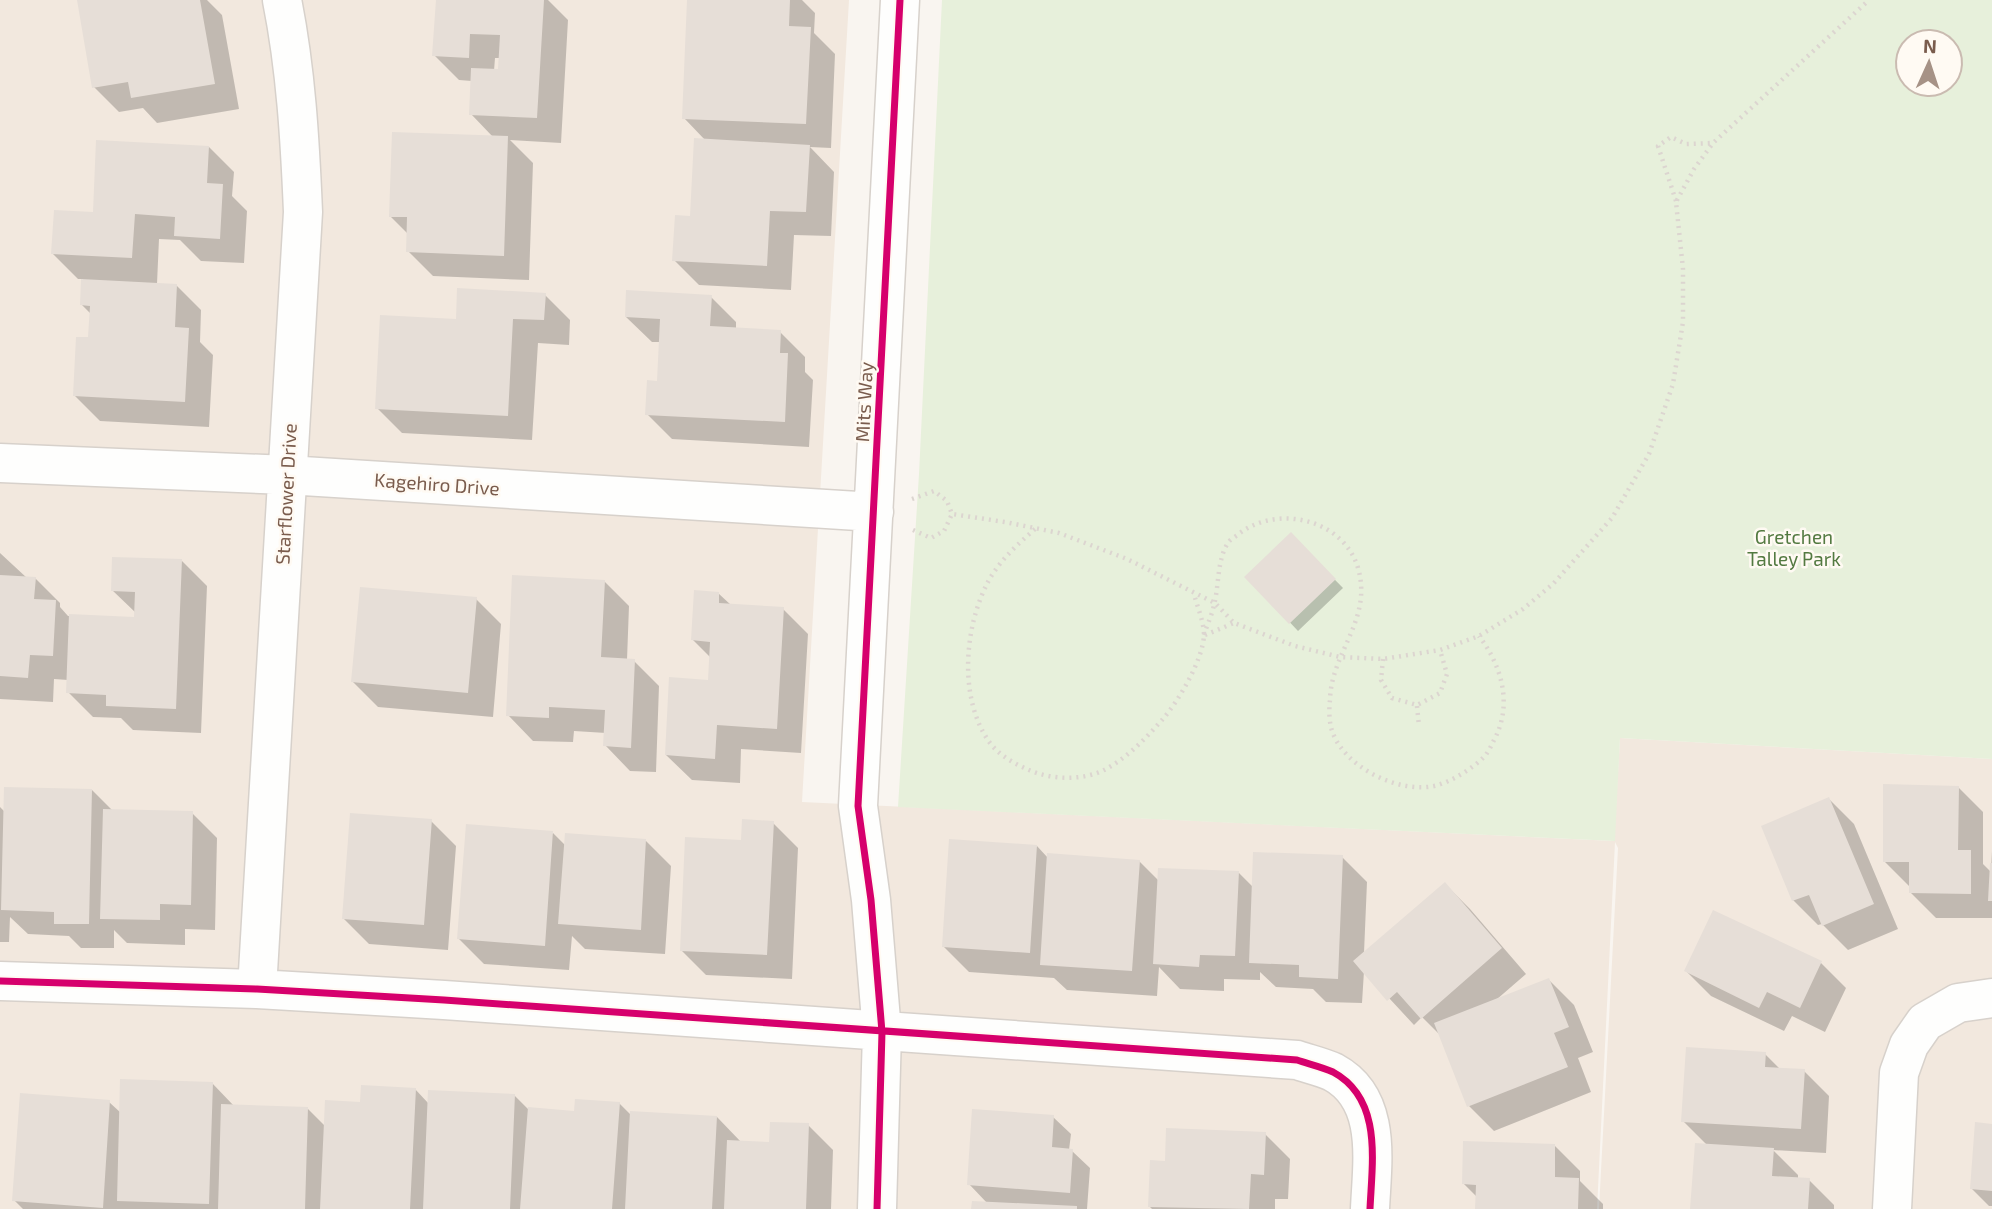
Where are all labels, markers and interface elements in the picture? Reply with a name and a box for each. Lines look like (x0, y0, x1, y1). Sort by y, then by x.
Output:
north arrow (1894, 28, 1964, 98)
text: N (1922, 34, 1937, 57)
street label: Mits Way (850, 361, 877, 443)
street label: Starflower Drive (270, 423, 301, 565)
street label: Kagehiro Drive (374, 468, 501, 499)
park label: Gretchen Talley Park (1747, 525, 1841, 570)

